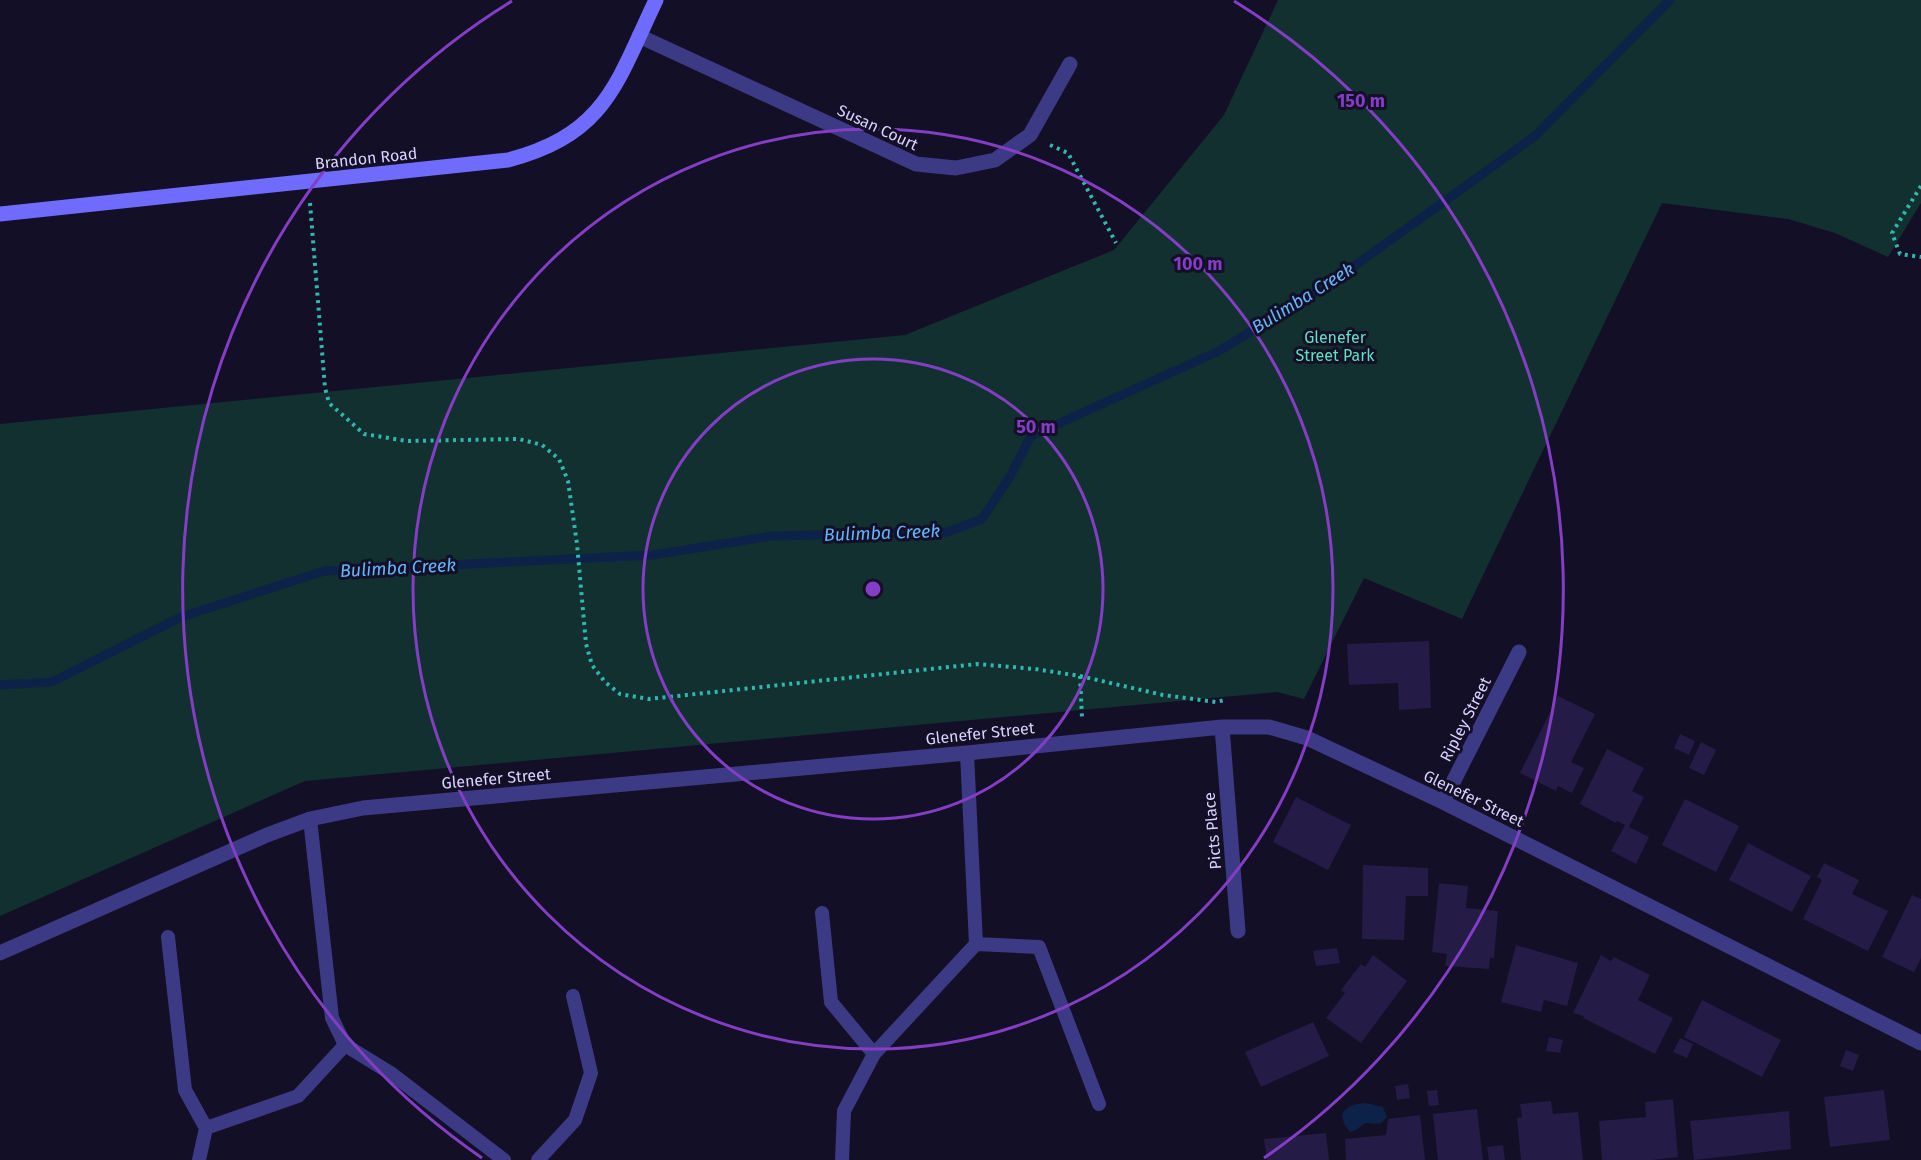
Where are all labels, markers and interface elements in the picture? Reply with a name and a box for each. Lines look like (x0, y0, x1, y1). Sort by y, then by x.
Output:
text: 150 m (1337, 90, 1385, 112)
street label: Susan Court (834, 100, 921, 155)
street label: Brandon Road (314, 144, 418, 173)
text: 100 m (1174, 253, 1222, 275)
water label: Bulimba Creek (1248, 258, 1358, 338)
park label: Glenefer Street Park (1295, 328, 1375, 365)
text: 50 m (1016, 416, 1056, 438)
water label: Bulimba Creek (823, 520, 941, 546)
water label: Bulimba Creek (339, 554, 457, 582)
centre of rings (863, 579, 883, 599)
street label: Ripley Street (1436, 674, 1495, 765)
street label: Glenefer Street (925, 718, 1036, 749)
street label: Glenefer Street (441, 764, 552, 793)
street label: Glenefer Street (1421, 766, 1527, 831)
street label: Picts Place (1200, 792, 1225, 870)

